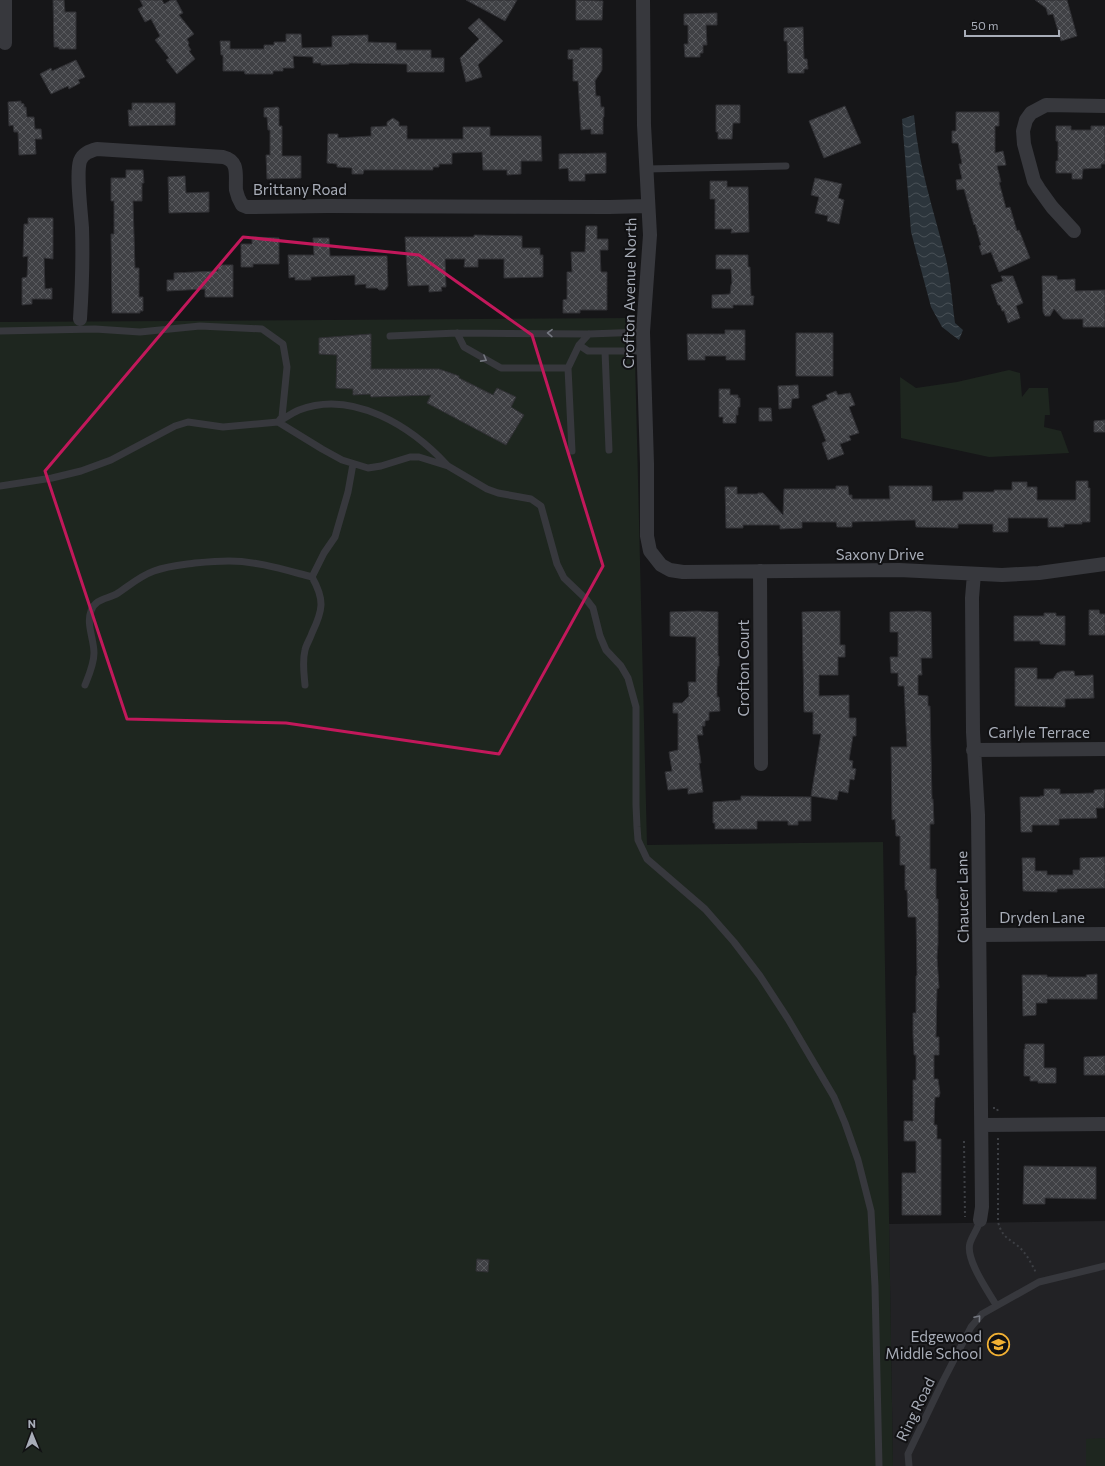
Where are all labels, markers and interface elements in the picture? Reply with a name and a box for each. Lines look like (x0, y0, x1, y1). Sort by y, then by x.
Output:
scale bar (965, 12, 1059, 38)
text: 50 m (971, 18, 999, 32)
street label: Brittany Road (253, 180, 347, 198)
street label: Crofton Avenue North (619, 217, 639, 369)
one-way arrow (547, 329, 553, 337)
one-way arrow (480, 354, 487, 361)
street label: Saxony Drive (836, 545, 924, 563)
street label: Crofton Court (734, 619, 752, 717)
street label: Carlyle Terrace (988, 723, 1090, 741)
street label: Chaucer Lane (952, 851, 972, 943)
street label: Dryden Lane (999, 908, 1085, 926)
one-way arrow (974, 1316, 981, 1323)
place label: Edgewood Middle School (885, 1327, 982, 1362)
school or university icon: Edgewood Middle School (985, 1332, 1011, 1358)
street label: Ring Road (892, 1374, 938, 1444)
north arrow (12, 1414, 52, 1454)
text: N (28, 1417, 36, 1430)

